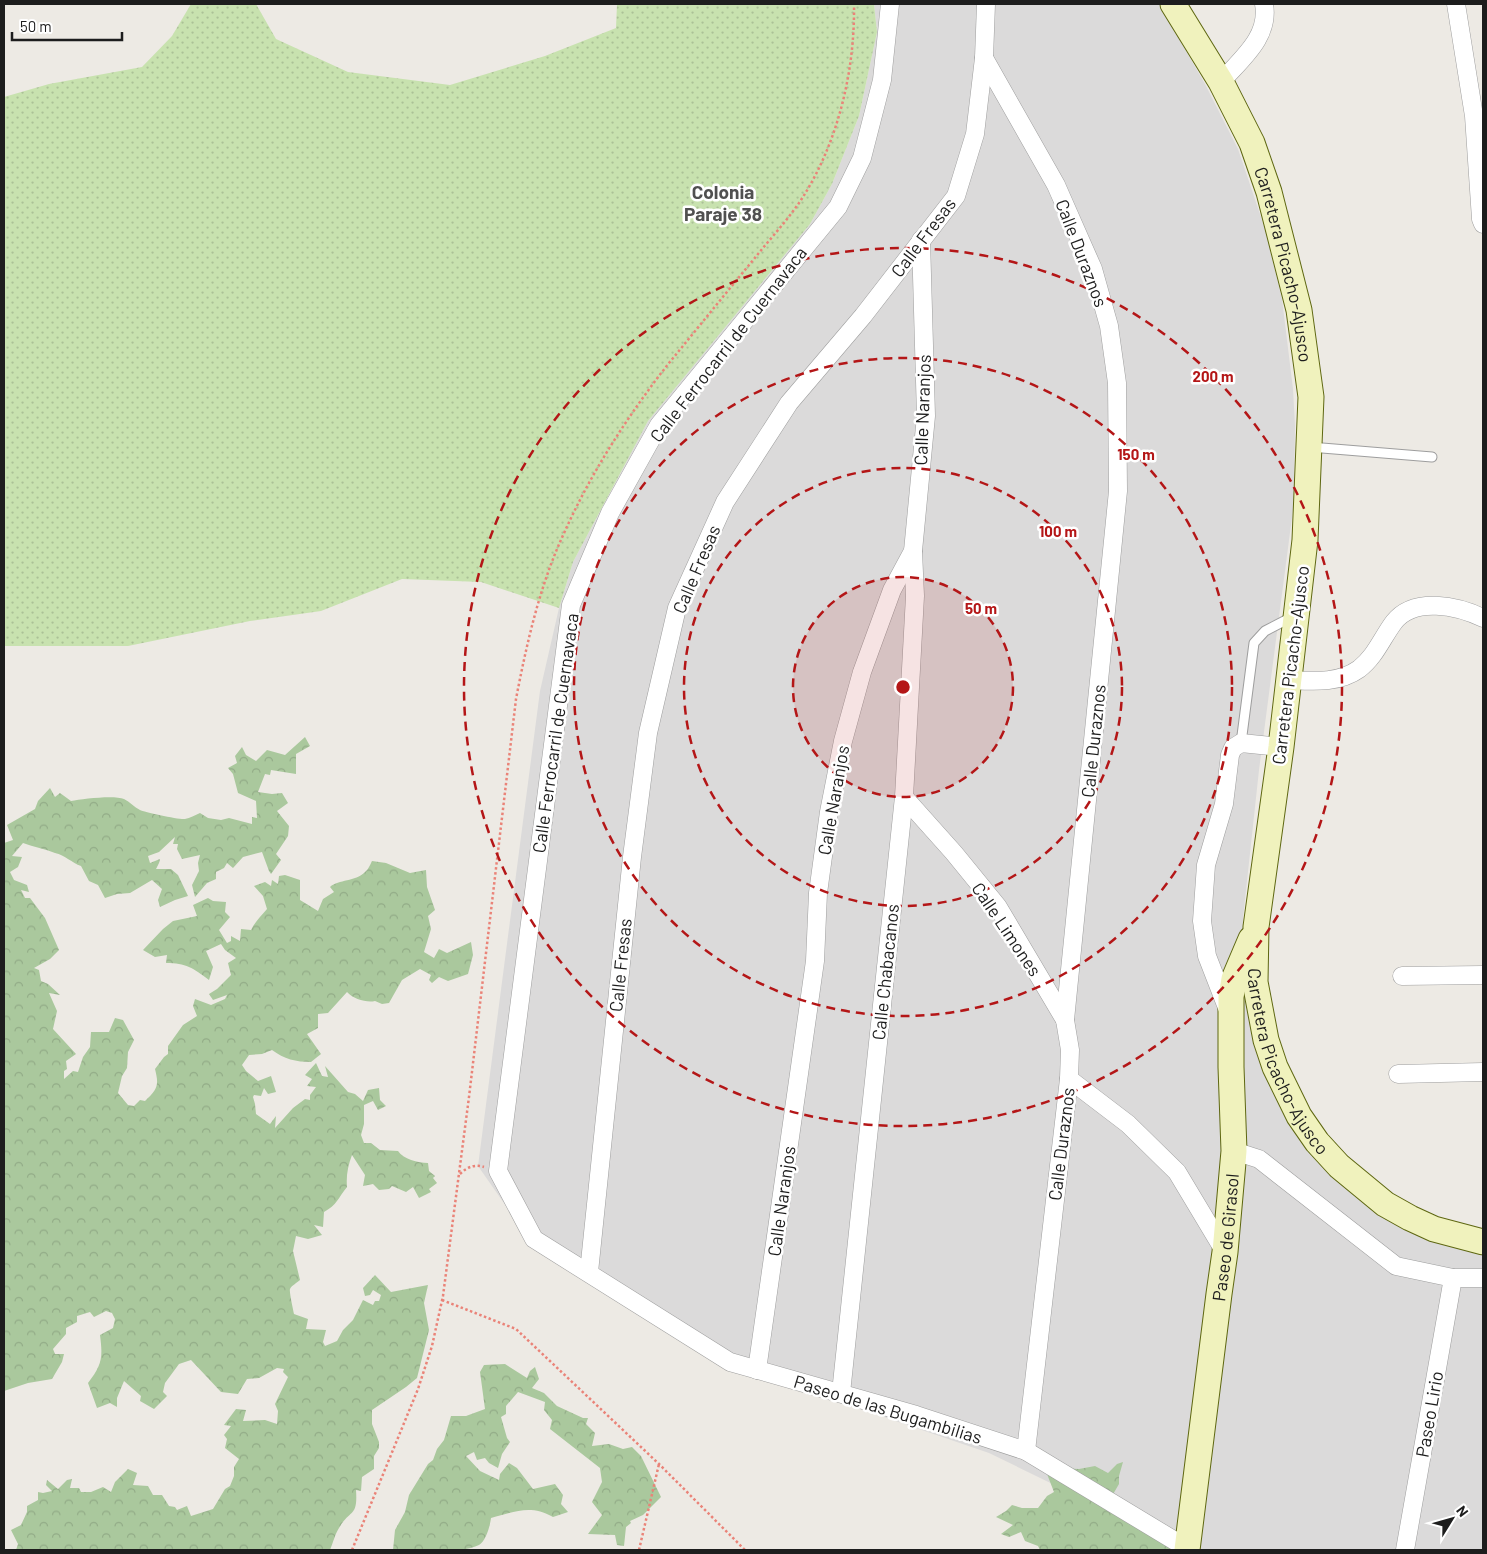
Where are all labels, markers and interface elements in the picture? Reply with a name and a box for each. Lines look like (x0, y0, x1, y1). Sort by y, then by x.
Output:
scale bar (12, 10, 122, 42)
text: 50 m (20, 17, 52, 35)
street label: Carretera Picacho-Ajusco (1250, 164, 1317, 364)
district label: Colonia Paraje 38 (684, 180, 762, 225)
street label: Calle Fresas (886, 193, 960, 281)
street label: Calle Duraznos (1051, 196, 1113, 310)
street label: Calle Ferrocarril de Cuernavaca (645, 242, 811, 446)
street label: Calle Naranjos (909, 354, 935, 466)
text: 200 m (1192, 367, 1234, 385)
text: 150 m (1117, 445, 1155, 463)
street label: Calle Fresas (668, 521, 724, 617)
text: 100 m (1039, 522, 1077, 540)
street label: Carretera Picacho-Ajusco (1267, 564, 1313, 766)
text: 50 m (965, 599, 997, 617)
street label: Calle Ferrocarril de Cuernavaca (527, 612, 583, 854)
centre of rings (894, 678, 912, 696)
street label: Calle Duraznos (1076, 683, 1110, 799)
street label: Calle Naranjos (813, 743, 853, 857)
street label: Calle Limones (968, 878, 1046, 980)
street label: Calle Chabacanos (867, 903, 903, 1041)
street label: Calle Fresas (604, 917, 636, 1013)
street label: Carretera Picacho-Ajusco (1244, 968, 1334, 1159)
street label: Calle Duraznos (1043, 1086, 1079, 1202)
street label: Calle Naranjos (762, 1144, 800, 1258)
street label: Paseo de Girasol (1207, 1172, 1243, 1303)
street label: Paseo Lirio (1411, 1369, 1447, 1459)
street label: Paseo de las Bugambilias (791, 1370, 985, 1448)
north arrow (1427, 1494, 1477, 1544)
text: N (1453, 1502, 1472, 1520)

